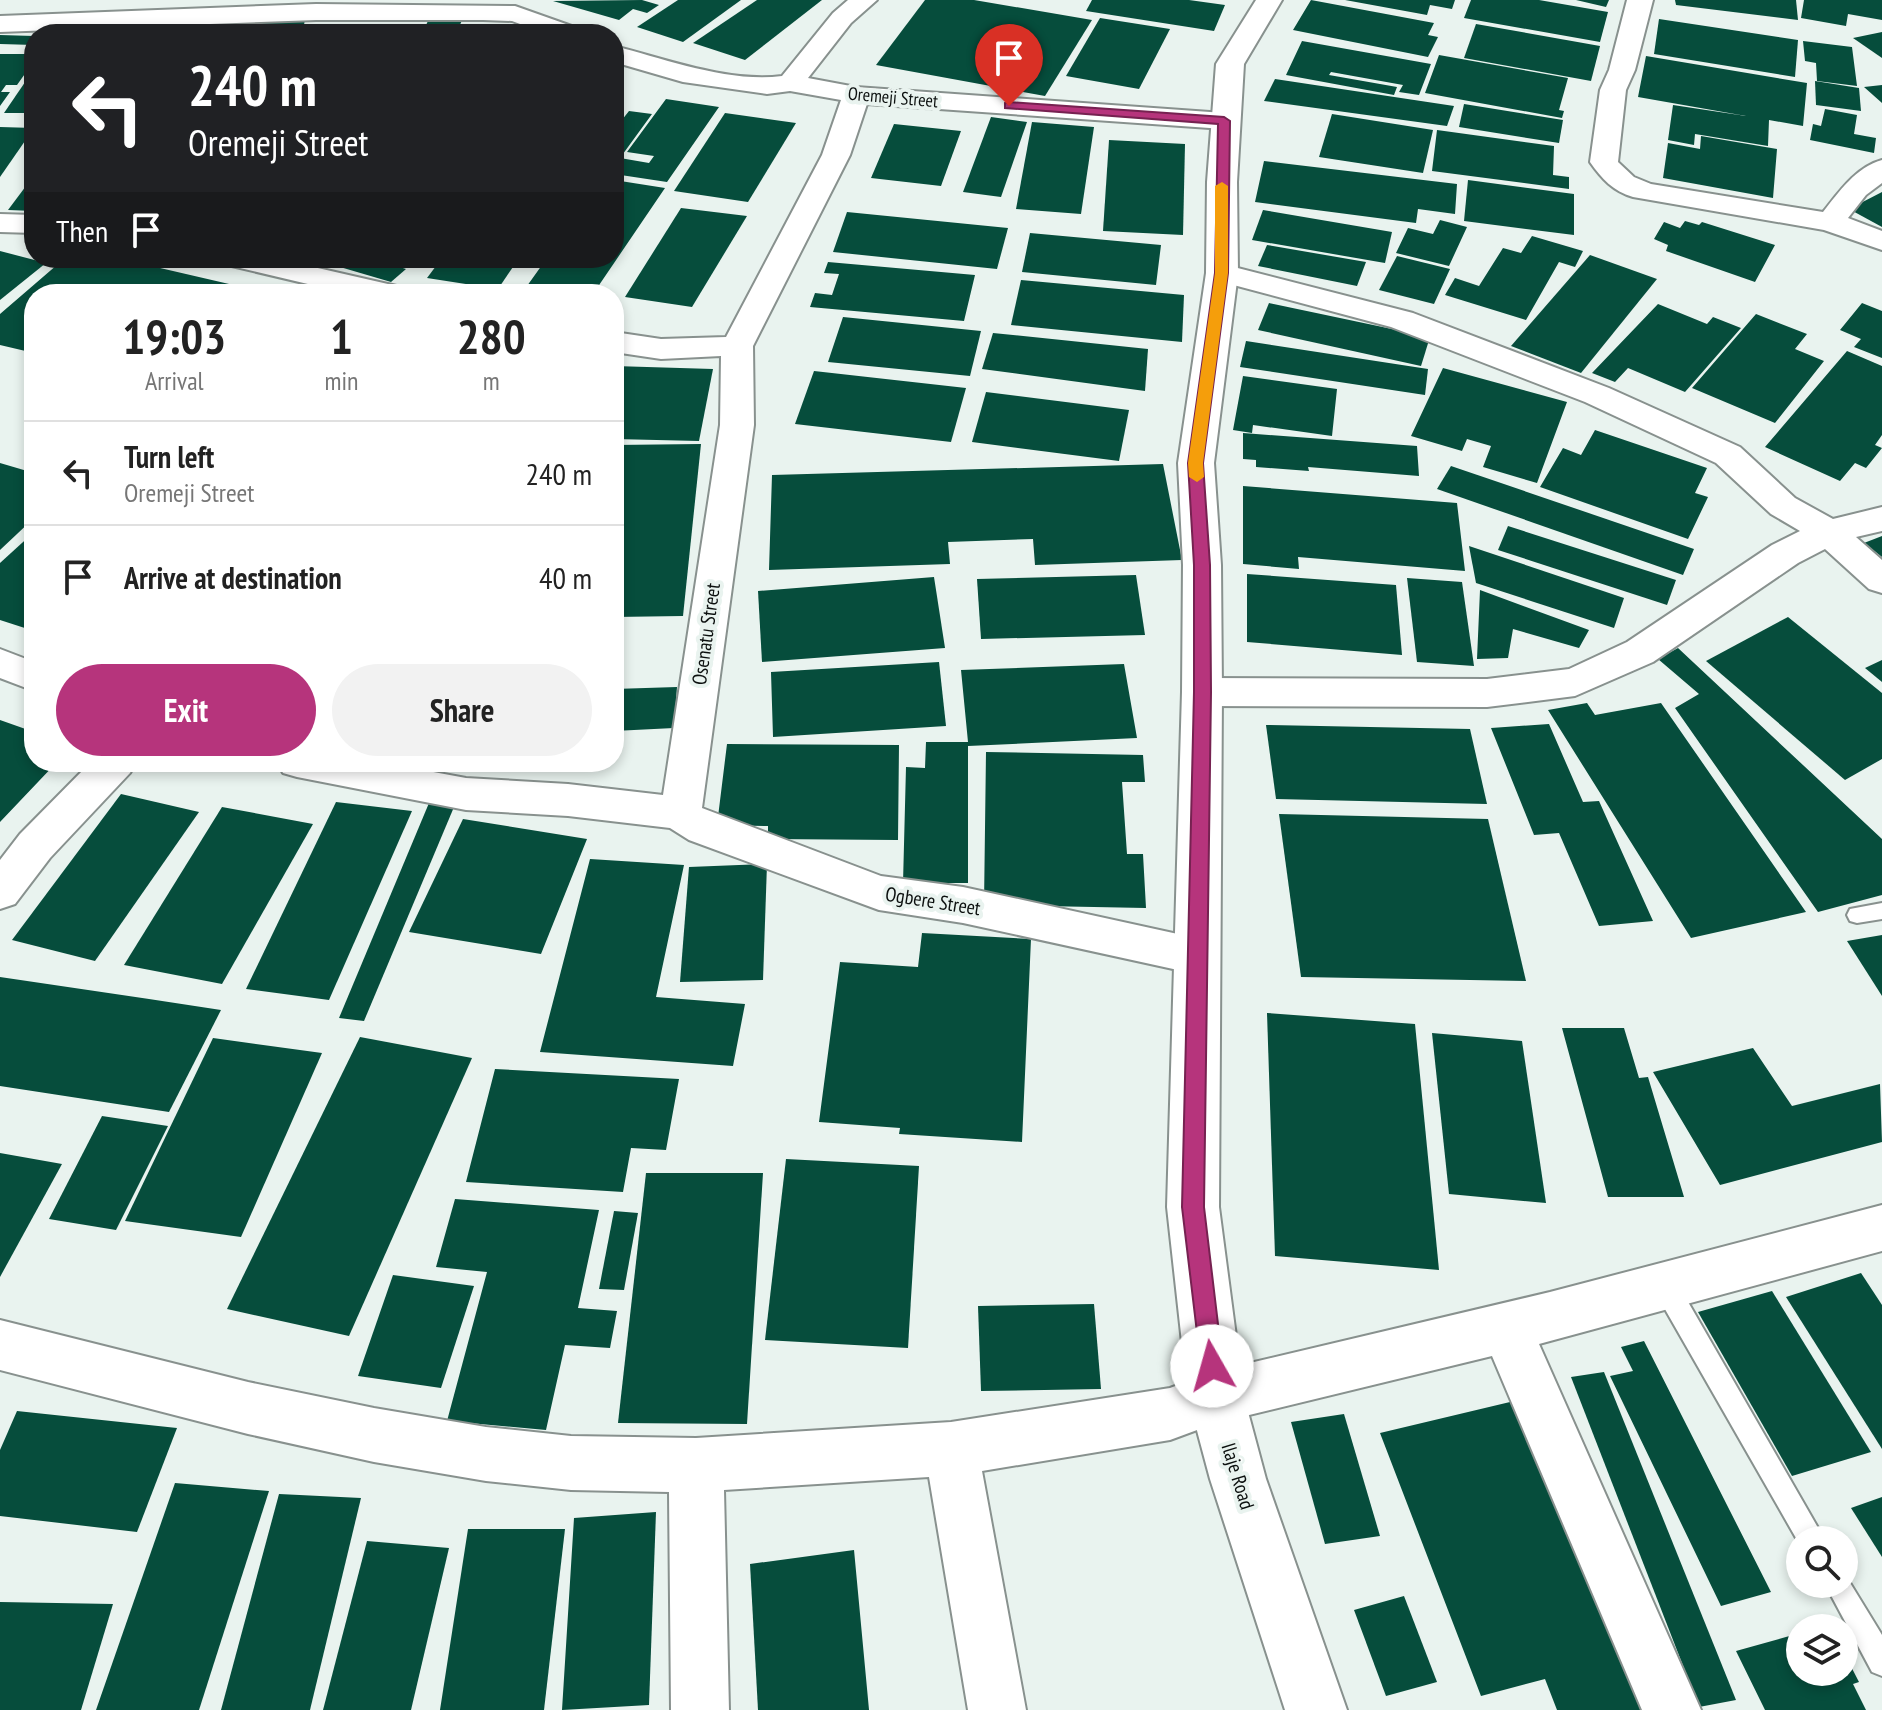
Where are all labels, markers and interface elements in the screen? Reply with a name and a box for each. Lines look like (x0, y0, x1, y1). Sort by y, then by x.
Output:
pin (975, 24, 1043, 106)
icon: arrive (987, 36, 1031, 80)
text: 240 m (188, 49, 317, 121)
icon: left (56, 56, 160, 160)
street label: Oremeji Street (847, 82, 939, 112)
text: Oremeji Street (188, 119, 369, 166)
icon: arrive (124, 208, 168, 252)
text: Then (56, 211, 108, 250)
text: 19:03 (122, 305, 226, 367)
text: 1 (330, 305, 353, 367)
text: 280 (457, 305, 526, 367)
text: Arrival (145, 364, 204, 397)
text: min (324, 364, 358, 397)
text: m (483, 364, 500, 397)
text: Turn left (124, 437, 214, 476)
icon: left (56, 451, 100, 495)
text: 240 m (526, 454, 592, 493)
text: Oremeji Street (124, 476, 254, 509)
icon: arrive (56, 555, 100, 599)
text: Arrive at destination (124, 558, 342, 597)
text: 40 m (539, 558, 592, 597)
street label: Osenatu Street (686, 581, 726, 687)
button: Exit (56, 664, 316, 756)
button: Share (332, 664, 592, 756)
street label: Ogbere Street (884, 881, 983, 921)
position arrow (1170, 1324, 1254, 1408)
street label: Ilaje Road (1216, 1440, 1260, 1512)
map controls (1786, 1526, 1858, 1686)
button: search (1786, 1526, 1858, 1598)
button: layers (1786, 1614, 1858, 1686)

